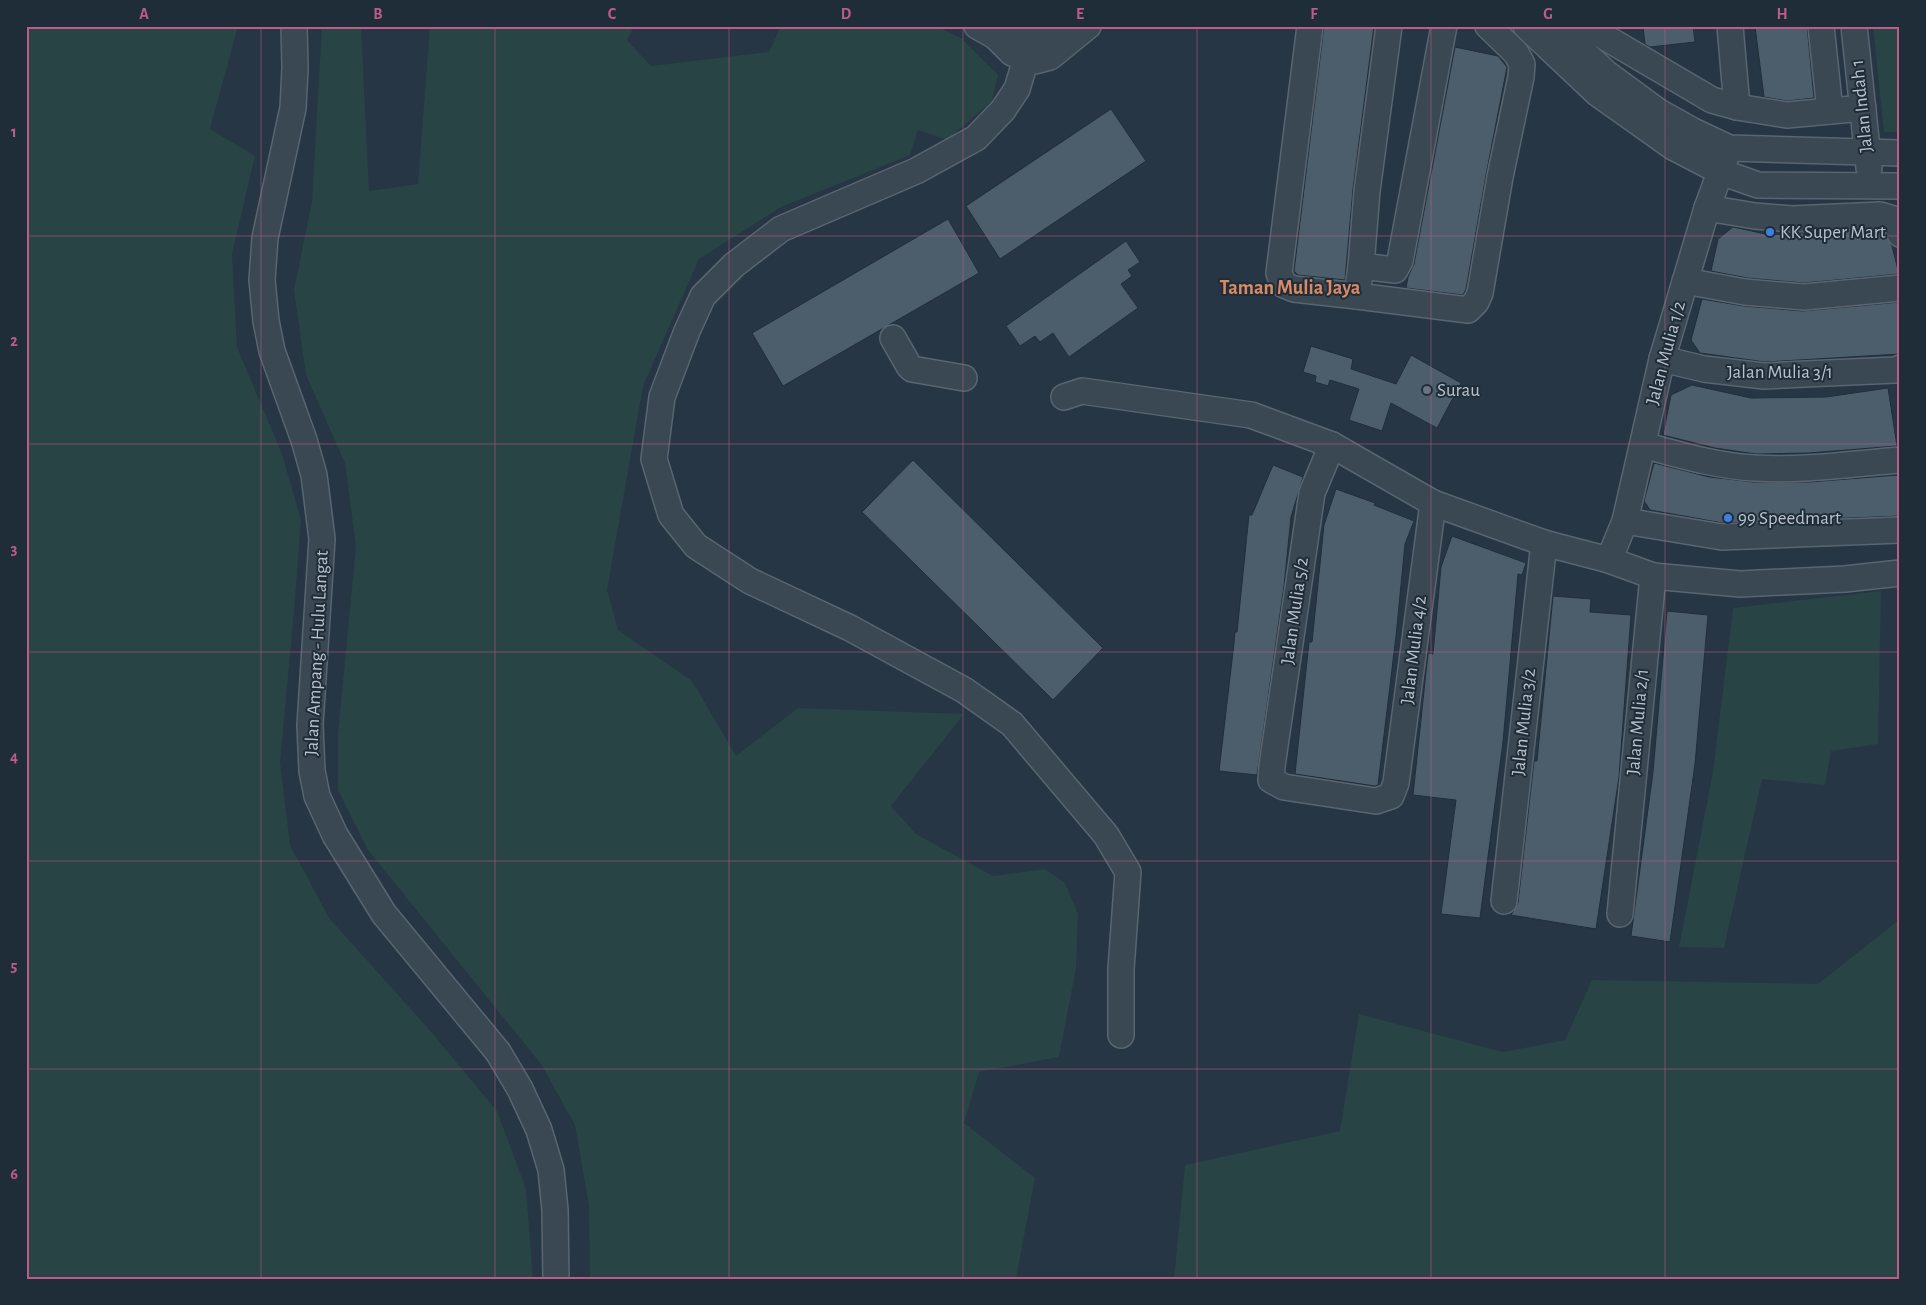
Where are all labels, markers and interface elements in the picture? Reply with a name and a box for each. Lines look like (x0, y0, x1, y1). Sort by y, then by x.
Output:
text: A (139, 6, 149, 22)
text: B (373, 6, 383, 22)
text: C (608, 6, 617, 22)
text: D (841, 6, 852, 22)
text: E (1076, 6, 1084, 22)
text: F (1310, 6, 1318, 22)
text: G (1543, 6, 1553, 22)
text: H (1776, 6, 1788, 22)
street label: Jalan Indah 1 (1848, 59, 1876, 153)
text: 1 (11, 124, 17, 140)
place label: KK Super Mart (1780, 223, 1886, 242)
marker: KK Super Mart (1764, 226, 1776, 238)
district label: Taman Mulia Jaya (1220, 278, 1361, 298)
street label: Jalan Mulia 1/2 (1643, 299, 1689, 407)
text: 2 (10, 333, 18, 349)
street label: Jalan Mulia 3/1 (1727, 363, 1833, 382)
place label: Surau (1437, 381, 1480, 400)
marker: Surau (1421, 384, 1433, 396)
place label: 99 Speedmart (1738, 509, 1841, 528)
marker: 99 Speedmart (1722, 512, 1734, 524)
text: 3 (11, 541, 18, 557)
street label: Jalan Ampang - Hulu Langat (302, 550, 332, 756)
street label: Jalan Mulia 5/2 (1278, 556, 1312, 666)
street label: Jalan Mulia 4/2 (1398, 594, 1430, 705)
street label: Jalan Mulia 3/2 (1509, 667, 1539, 777)
street label: Jalan Mulia 2/1 (1624, 668, 1652, 776)
text: 4 (10, 749, 18, 765)
text: 5 (11, 958, 18, 974)
text: 6 (10, 1166, 18, 1182)

